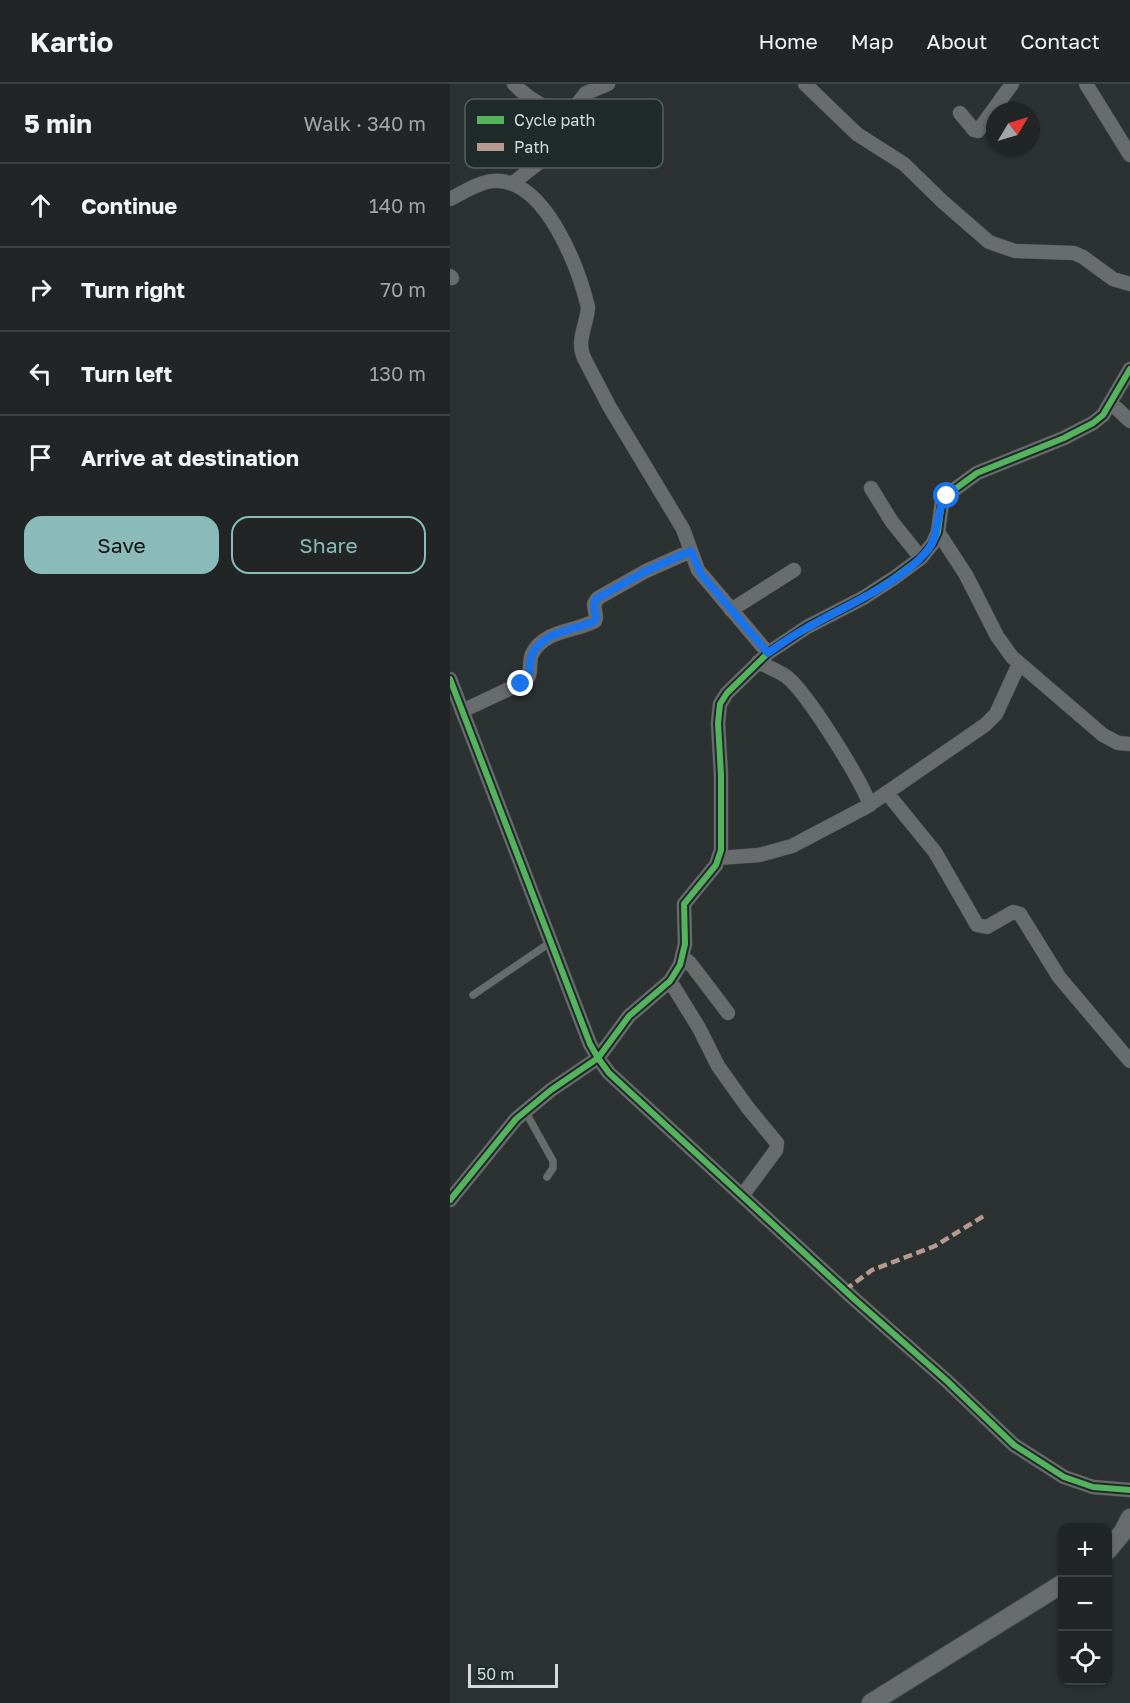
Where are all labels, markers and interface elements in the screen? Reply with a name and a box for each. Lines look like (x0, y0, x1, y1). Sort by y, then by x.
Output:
text: Kartio (30, 25, 113, 58)
text: Home (758, 28, 818, 54)
text: Map (851, 28, 894, 54)
text: About (927, 28, 987, 54)
text: Contact (1020, 28, 1100, 54)
legend (465, 99, 663, 168)
north arrow (986, 102, 1040, 156)
text: 5 min (24, 108, 92, 139)
text: Cycle path (514, 110, 595, 130)
text: Walk · 340 m (304, 111, 426, 135)
text: Path (514, 137, 549, 157)
icon: ahead (24, 189, 57, 222)
text: Continue (81, 192, 177, 219)
text: 140 m (369, 193, 426, 217)
icon: right (24, 273, 57, 306)
text: Turn right (81, 276, 185, 303)
text: 70 m (380, 277, 426, 301)
icon: left (24, 357, 57, 390)
text: Turn left (81, 360, 172, 387)
text: 130 m (370, 361, 426, 385)
icon: arrive (24, 441, 57, 474)
text: Arrive at destination (81, 444, 299, 471)
route start (933, 482, 959, 508)
button: Save (24, 516, 219, 574)
button: Share (231, 516, 426, 574)
route end (507, 670, 533, 696)
map controls (1058, 1523, 1112, 1685)
button: + (1058, 1523, 1112, 1577)
button: − (1058, 1577, 1112, 1631)
button: locate (1058, 1631, 1112, 1685)
scale bar (468, 1661, 558, 1688)
text: 50 m (477, 1664, 514, 1684)

